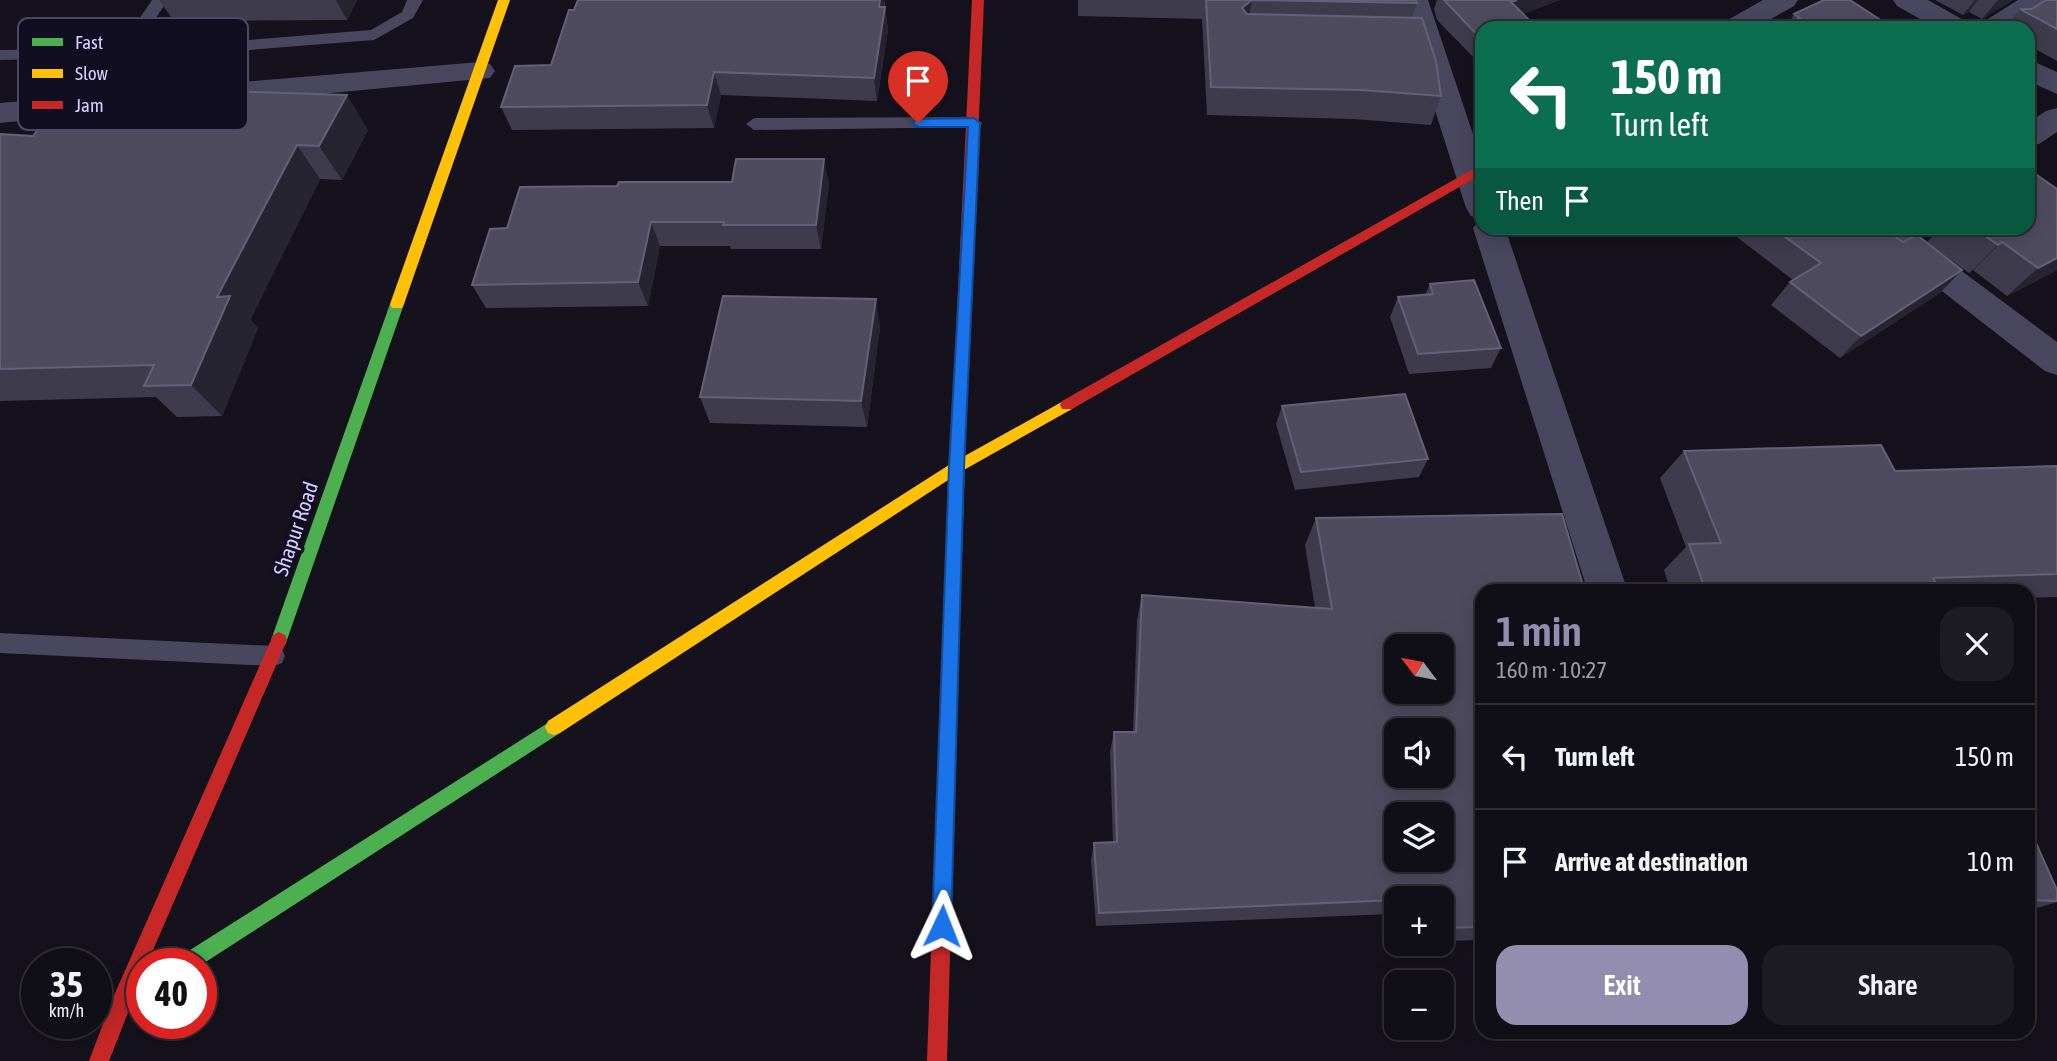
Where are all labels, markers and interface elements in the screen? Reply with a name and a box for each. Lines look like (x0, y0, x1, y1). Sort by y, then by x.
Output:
legend (18, 18, 248, 130)
text: Fast (75, 31, 103, 53)
text: 150 m (1611, 48, 1722, 104)
icon: left (1496, 49, 1587, 140)
pin (888, 51, 948, 123)
text: Slow (75, 62, 109, 84)
icon: arrive (899, 62, 937, 100)
text: Jam (75, 94, 104, 116)
text: Turn left (1611, 106, 1709, 143)
icon: arrive (1558, 182, 1596, 220)
text: Then (1496, 186, 1544, 216)
street label: Shapur Road (268, 478, 322, 579)
text: 1 min (1496, 607, 1582, 655)
button: close (1940, 607, 2014, 681)
north arrow (1384, 634, 1454, 704)
map controls (1384, 634, 1454, 1040)
text: 160 m · 10:27 (1496, 657, 1607, 683)
button: sound (1384, 718, 1454, 788)
icon: left (1496, 738, 1534, 776)
text: Turn left (1555, 742, 1635, 772)
text: 150 m (1955, 742, 2014, 772)
button: layers (1384, 802, 1454, 872)
icon: arrive (1496, 843, 1534, 881)
text: Arrive at destination (1555, 847, 1748, 877)
text: 10 m (1967, 847, 2014, 877)
button: + (1384, 886, 1454, 956)
position arrow (905, 889, 979, 963)
button: Exit (1496, 945, 1748, 1025)
button: Share (1762, 945, 2014, 1025)
speed limit sign: 40 (126, 948, 217, 1039)
text: 35 (50, 964, 83, 1004)
button: − (1384, 970, 1454, 1040)
text: km/h (49, 1000, 84, 1021)

